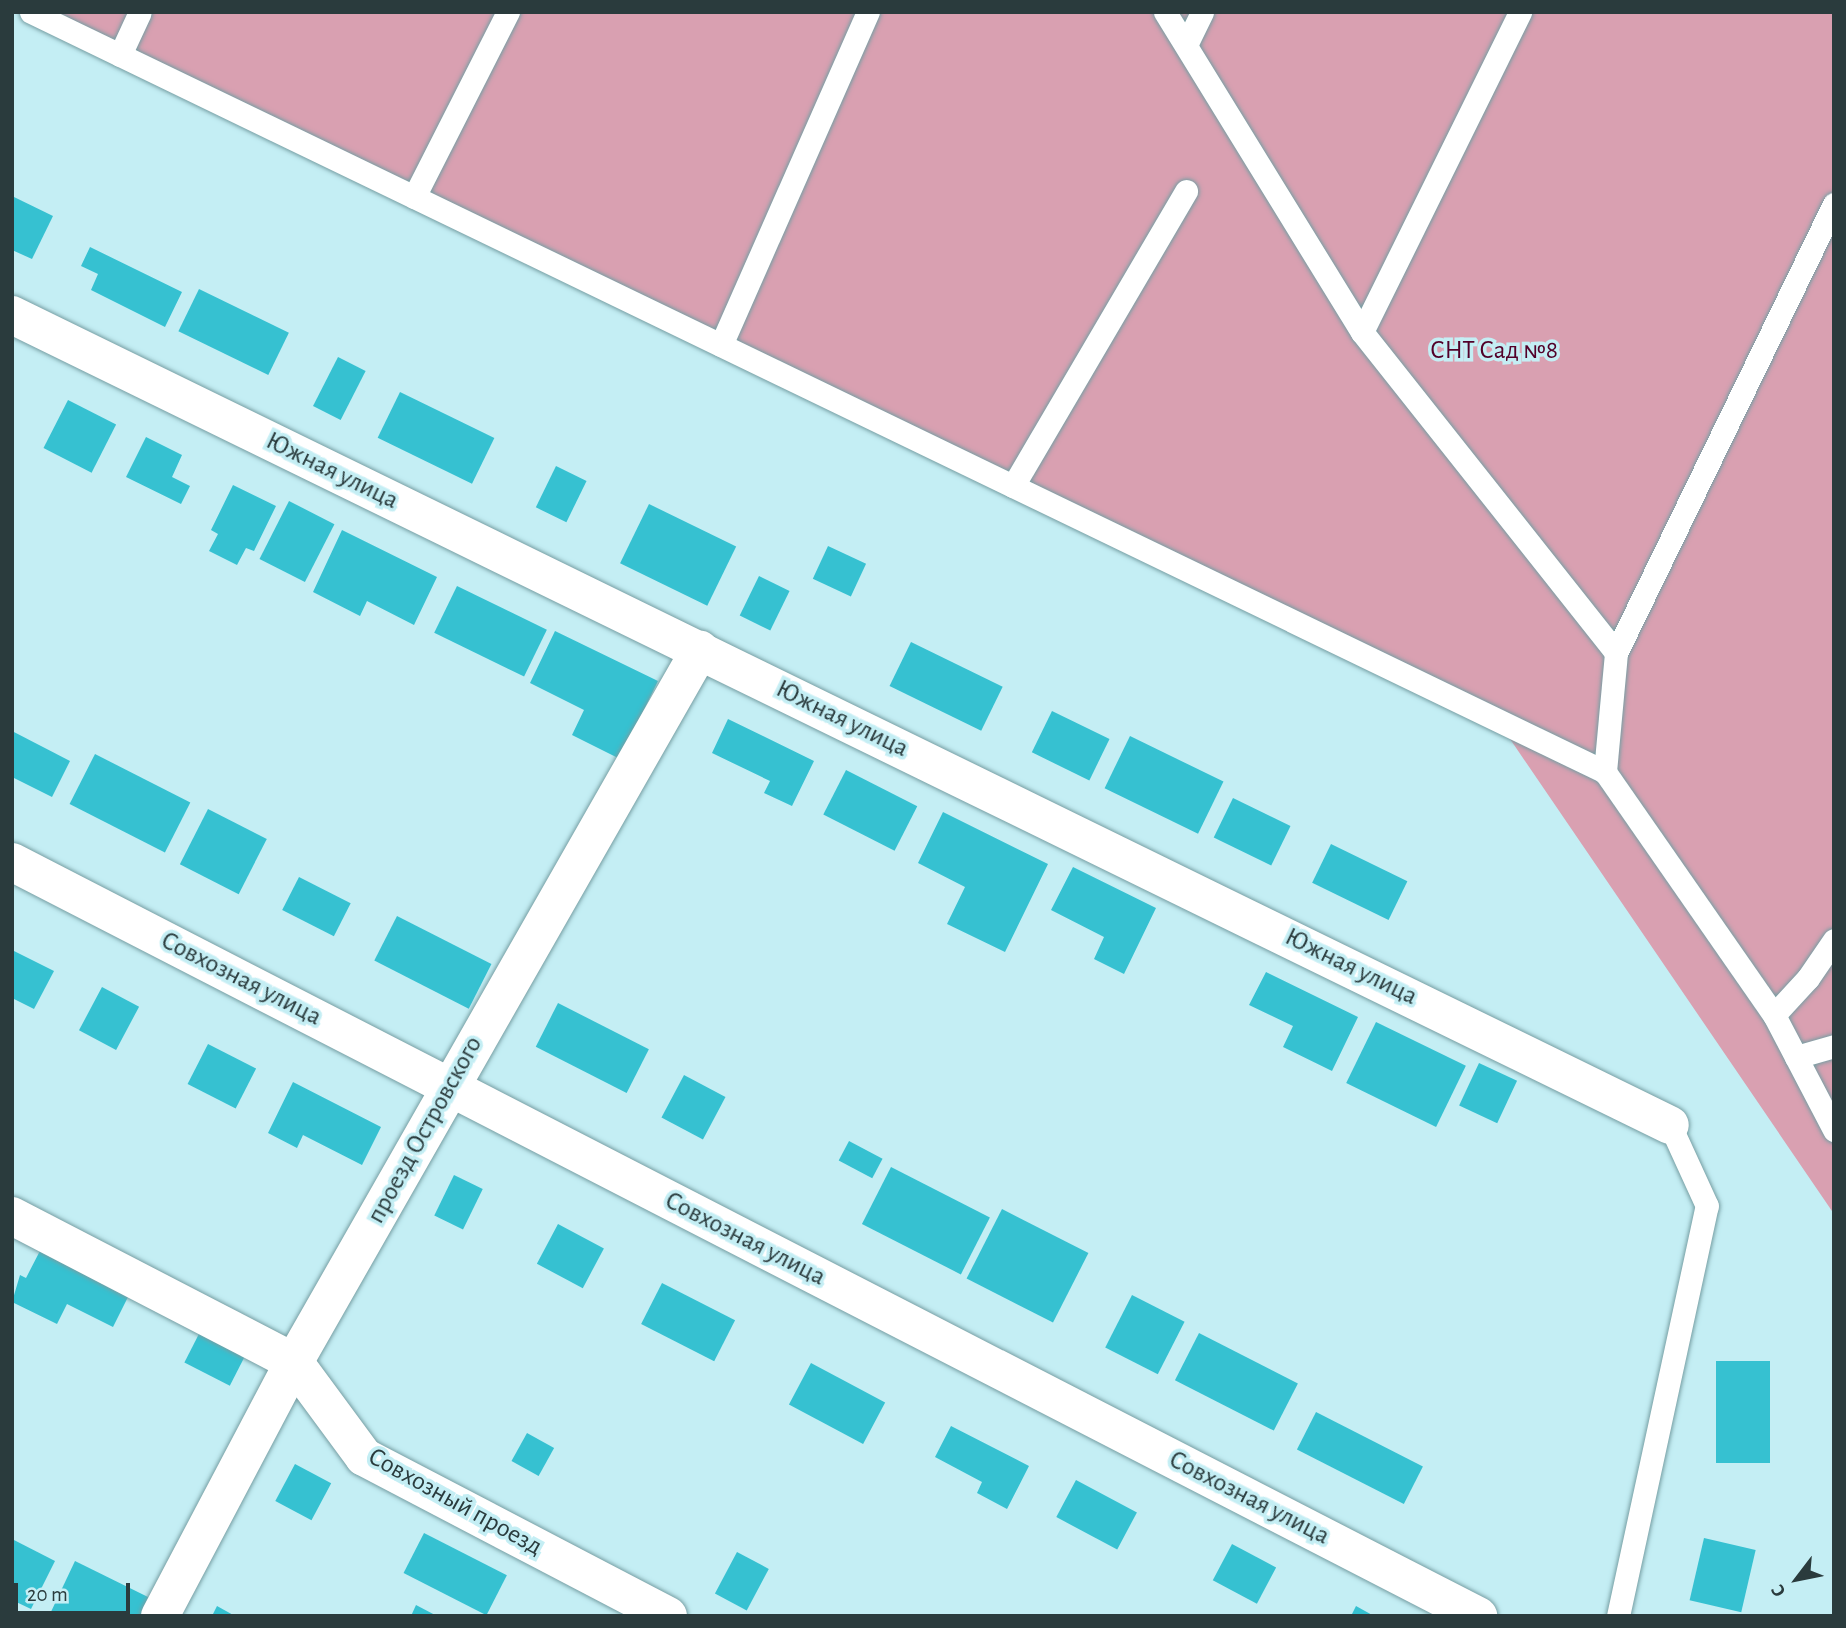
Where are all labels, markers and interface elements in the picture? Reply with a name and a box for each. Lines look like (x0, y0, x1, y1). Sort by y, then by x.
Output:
park label: СНТ Сад №8 (1430, 335, 1558, 367)
street label: Южная улица (261, 426, 403, 516)
street label: Южная улица (771, 674, 913, 764)
street label: Южная улица (1280, 922, 1422, 1012)
street label: Совхозная улица (155, 925, 327, 1033)
street label: проезд Островского (361, 1031, 489, 1229)
street label: Совхозная улица (659, 1185, 831, 1293)
street label: Совхозный проезд (362, 1441, 548, 1563)
street label: Совхозная улица (1163, 1444, 1335, 1552)
north arrow (1762, 1544, 1832, 1614)
scale bar (18, 1568, 133, 1612)
text: С (1768, 1581, 1790, 1600)
text: 20 m (27, 1584, 68, 1605)

